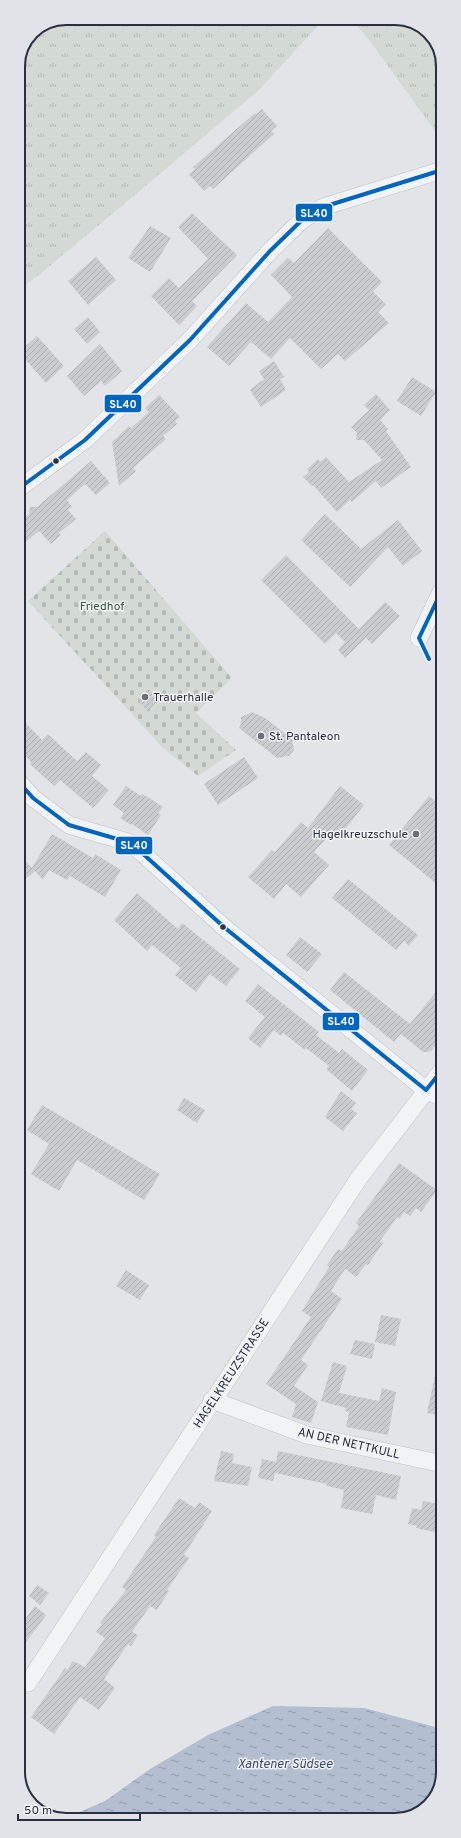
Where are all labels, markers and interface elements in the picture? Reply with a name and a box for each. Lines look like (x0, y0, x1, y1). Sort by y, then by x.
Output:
line badge: SL40 (295, 203, 333, 222)
text: SL40 (300, 207, 328, 221)
line badge: SL40 (104, 394, 142, 413)
text: SL40 (109, 398, 137, 412)
unlabelled marker (51, 456, 61, 466)
park label: Friedhof (80, 599, 124, 615)
place label: Trauerhalle (153, 690, 213, 706)
marker: Trauerhalle (140, 692, 150, 702)
place label: St. Pantaleon (269, 729, 340, 745)
marker: St. Pantaleon (256, 731, 266, 741)
place label: Hagelkreuzschule (313, 827, 408, 843)
marker: Hagelkreuzschule (411, 829, 421, 839)
line badge: SL40 (115, 836, 153, 855)
text: SL40 (120, 839, 148, 853)
unlabelled marker (218, 922, 228, 932)
line badge: SL40 (322, 1012, 360, 1031)
text: SL40 (327, 1015, 355, 1029)
street label: HAGELKREUZSTRASSE (190, 1316, 273, 1432)
street label: AN DER NETTKULL (296, 1424, 402, 1464)
water label: Xantener Südsee (238, 1757, 333, 1773)
scale bar (18, 1796, 140, 1822)
text: 50 m (24, 1803, 52, 1819)

